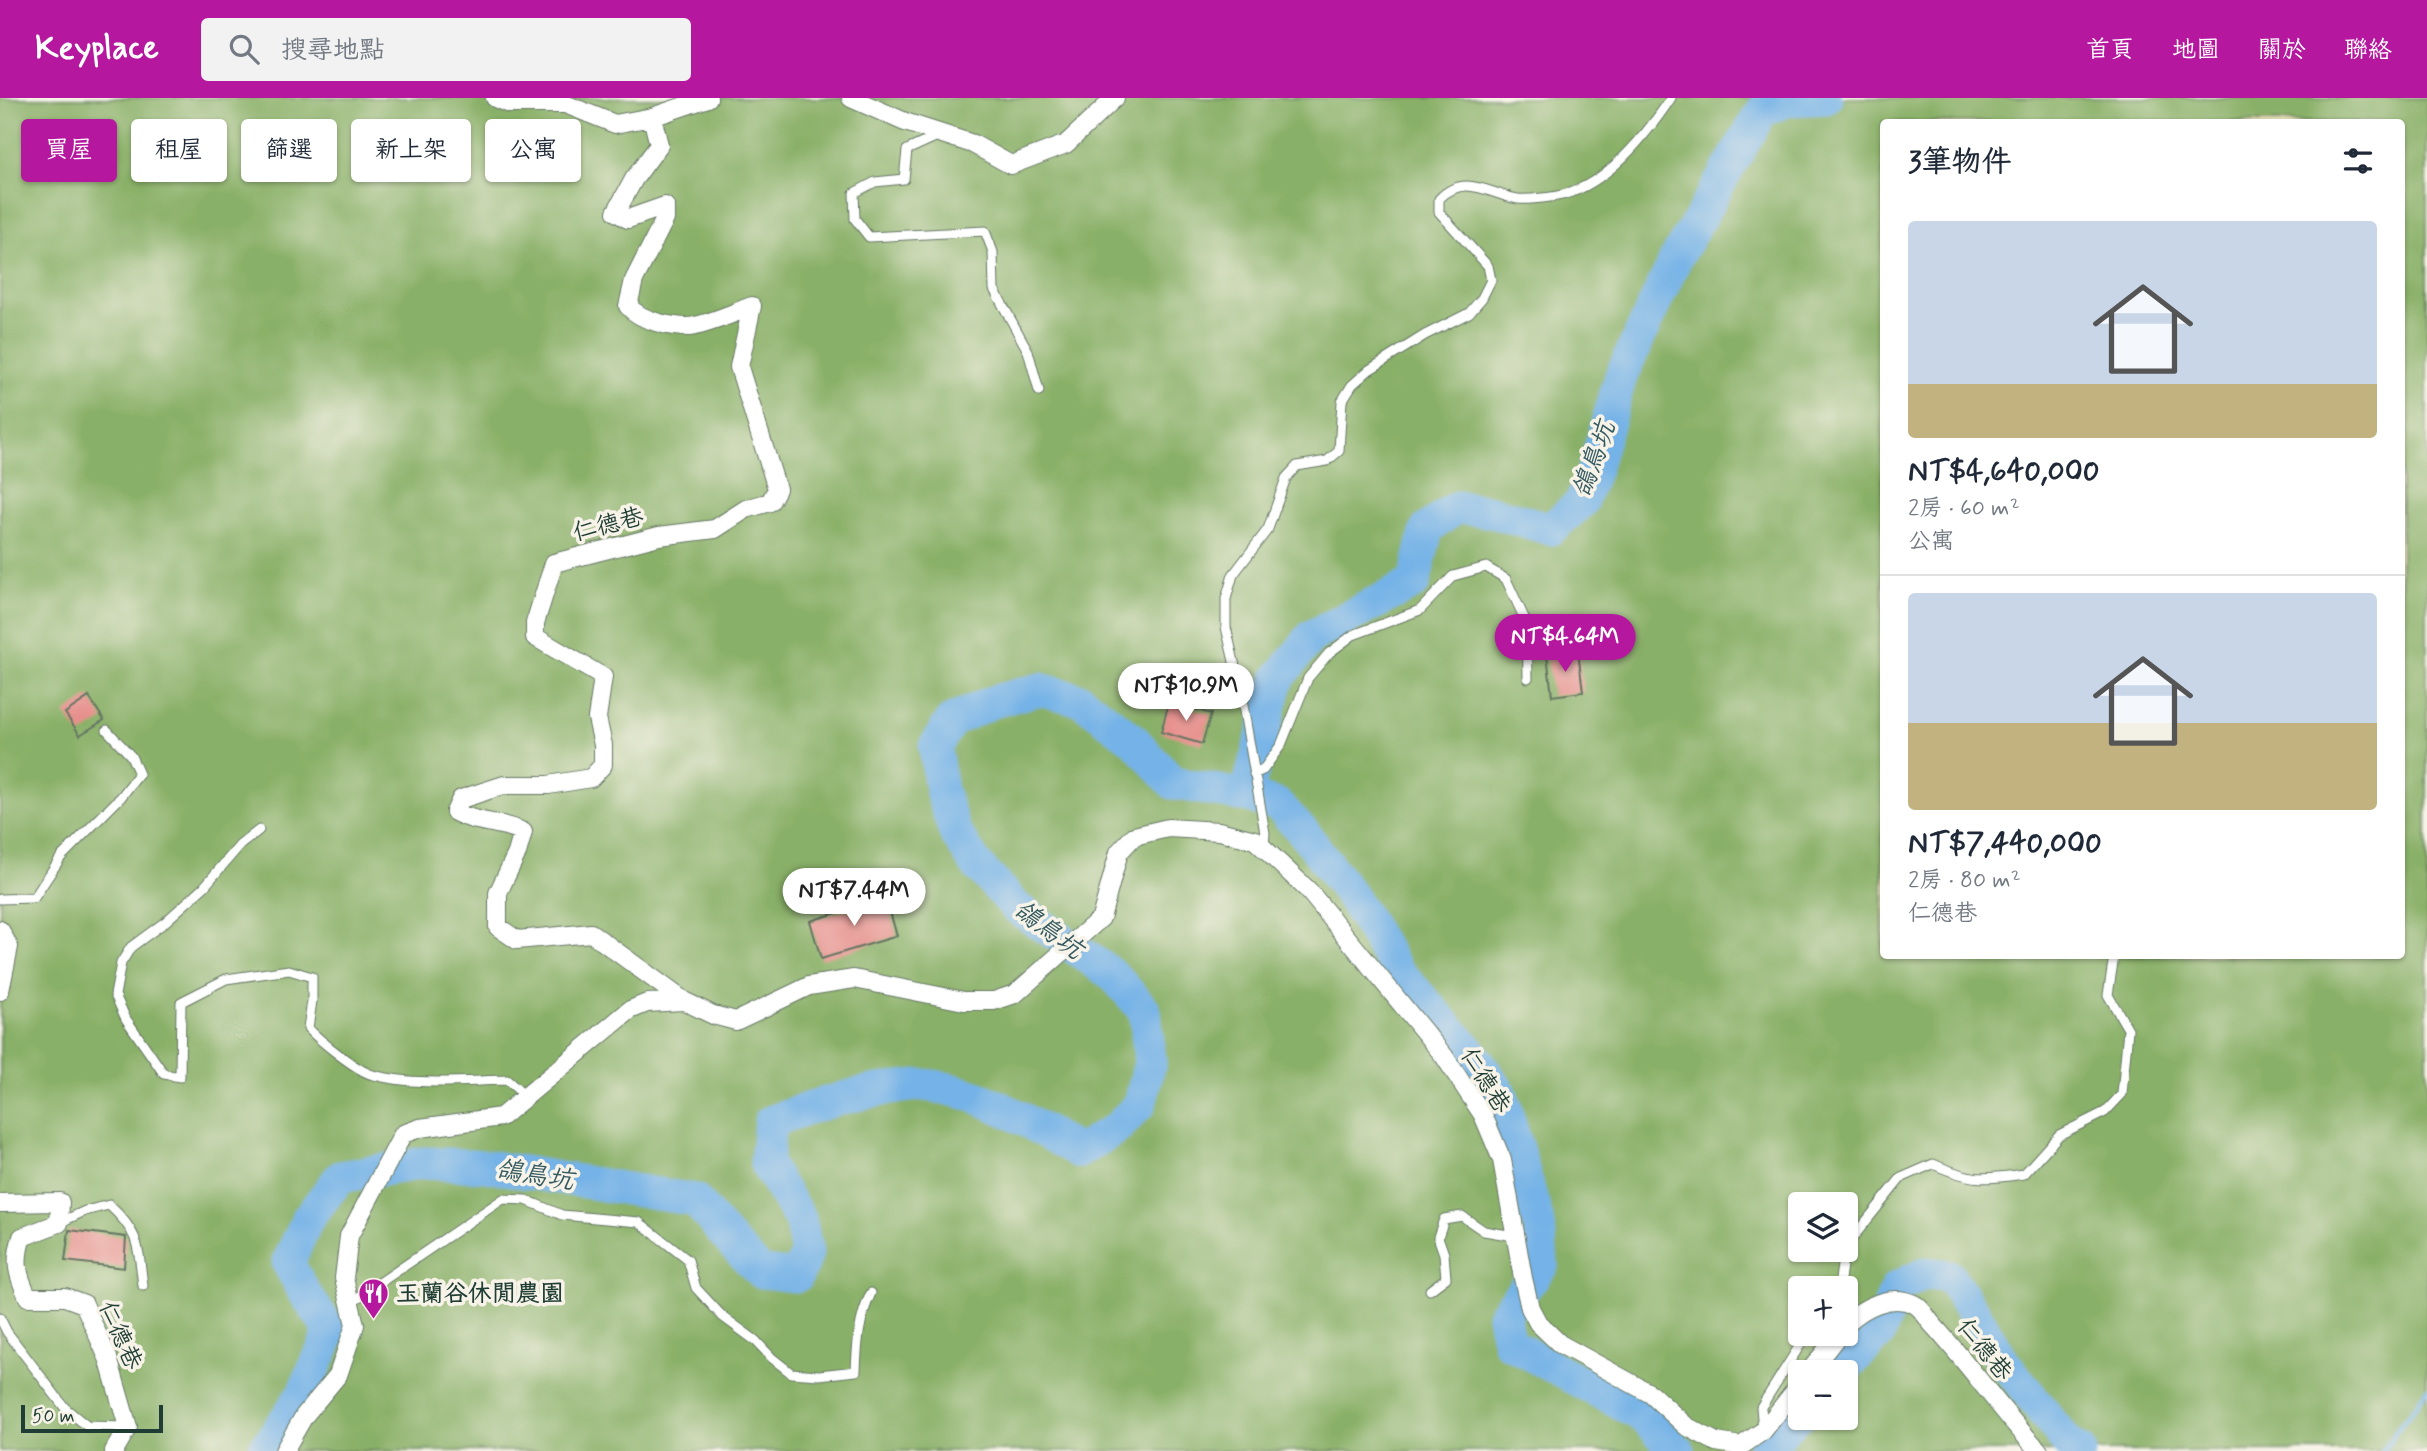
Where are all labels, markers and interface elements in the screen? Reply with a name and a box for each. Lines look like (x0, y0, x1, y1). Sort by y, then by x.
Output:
search box (201, 18, 691, 81)
text: Keyplace (35, 27, 159, 71)
icon: search (225, 30, 263, 68)
text: 搜尋地點 (281, 34, 385, 68)
text: 首頁 (2086, 35, 2134, 66)
text: 地圖 (2172, 35, 2220, 66)
text: 關於 (2258, 35, 2306, 66)
text: 聯絡 (2344, 35, 2392, 66)
chip: 買屋 (21, 119, 117, 182)
chip: 租屋 (131, 119, 227, 182)
chip: 篩選 (241, 119, 337, 182)
chip: 新上架 (351, 119, 471, 182)
chip: 公寓 (485, 119, 581, 182)
icon: filters (2339, 142, 2377, 180)
text: 3筆物件 (1908, 143, 2012, 182)
icon: home (2080, 266, 2206, 392)
water label: 鴿鳥坑 (1566, 414, 1625, 502)
text: NT$4,640,000 (1908, 452, 2099, 491)
text: 2房 · 60 m² (1908, 494, 2020, 524)
street label: 仁德巷 (570, 502, 647, 549)
text: 公寓 (1908, 527, 1954, 557)
pin: NT$4.64M (1493, 614, 1637, 674)
text: NT$4.64M (1511, 622, 1619, 652)
icon: home (2080, 638, 2206, 764)
pin: NT$10.9M (1114, 664, 1258, 723)
text: NT$10.9M (1134, 671, 1238, 701)
text: NT$7,440,000 (1908, 824, 2102, 863)
text: 2房 · 80 m² (1908, 866, 2021, 896)
pin: NT$7.44M (782, 868, 926, 928)
text: NT$7.44M (799, 876, 909, 906)
water label: 鴿鳥坑 (1006, 894, 1092, 969)
text: 仁德巷 (1908, 899, 1977, 929)
street label: 仁德巷 (1453, 1042, 1517, 1120)
water label: 鴿鳥坑 (494, 1153, 579, 1199)
map controls (1788, 1192, 1858, 1430)
button: layers (1788, 1192, 1858, 1262)
restaurant icon: 玉蘭谷休閒農園 (356, 1276, 390, 1320)
button: + (1788, 1276, 1858, 1346)
place label: 玉蘭谷休閒農園 (396, 1279, 564, 1310)
street label: 仁德巷 (91, 1296, 148, 1375)
street label: 仁德巷 (1949, 1312, 2019, 1388)
button: − (1788, 1360, 1858, 1430)
scale bar (21, 1402, 163, 1434)
text: 50 m (32, 1404, 75, 1429)

